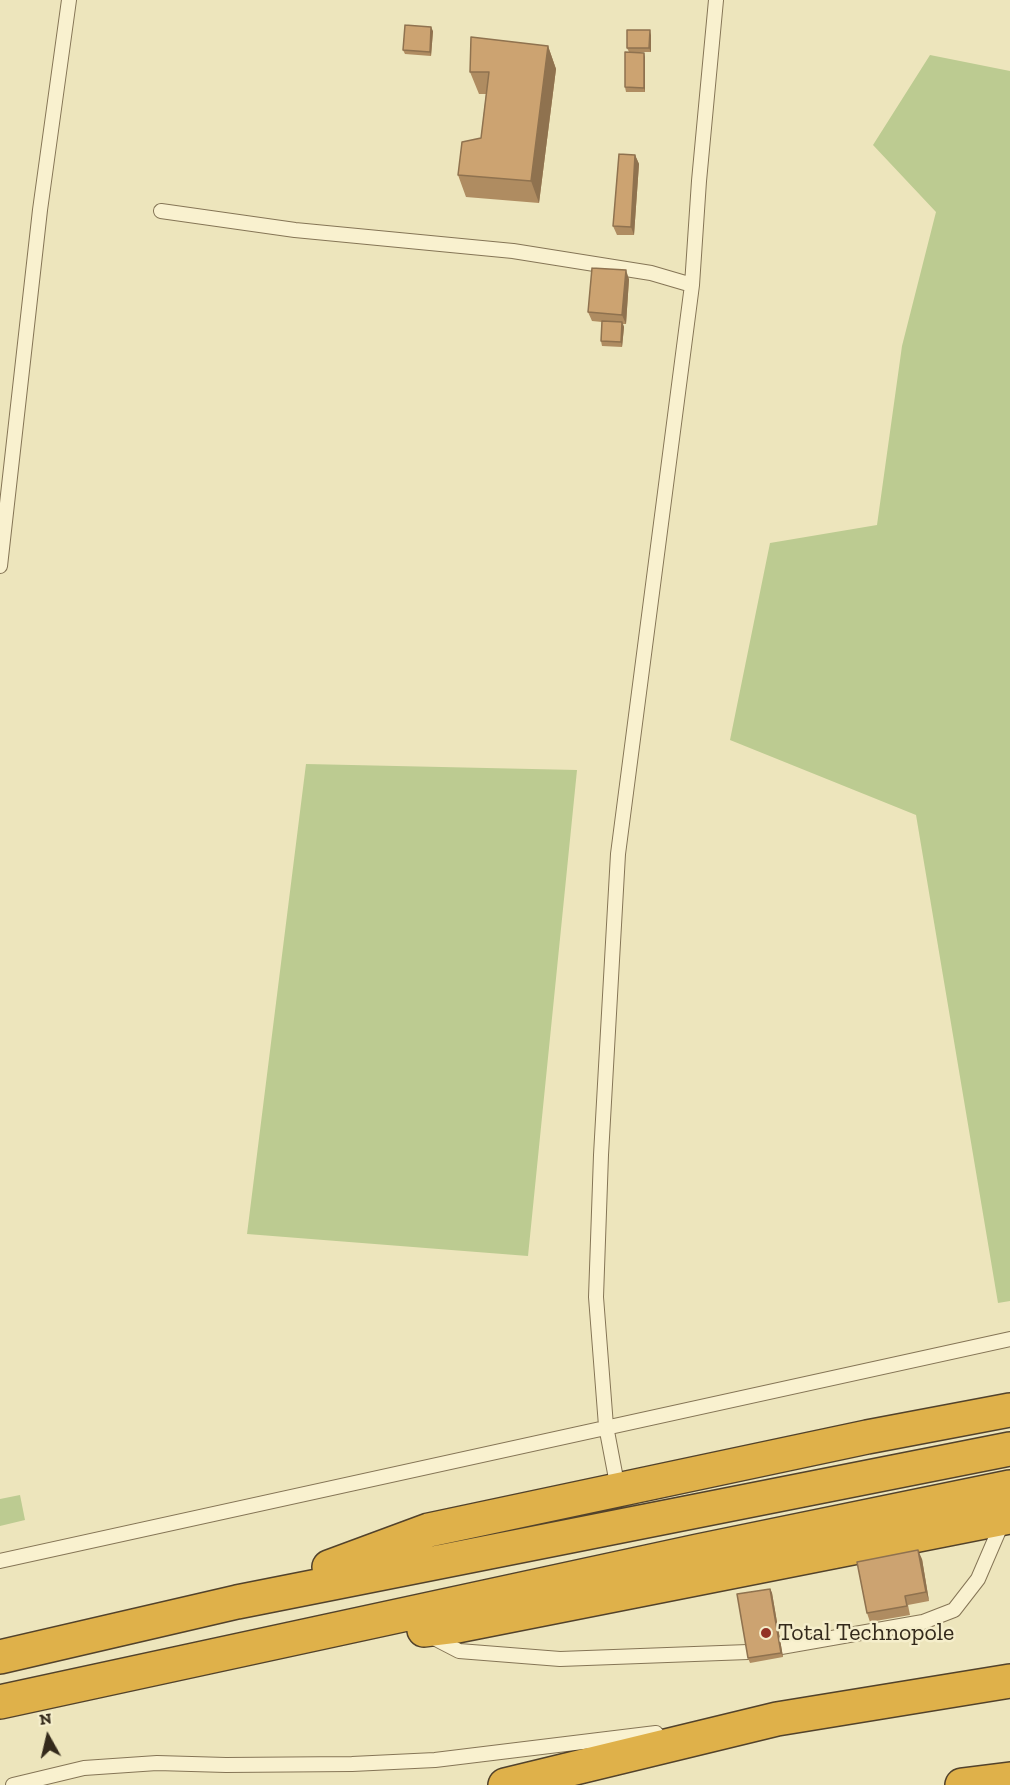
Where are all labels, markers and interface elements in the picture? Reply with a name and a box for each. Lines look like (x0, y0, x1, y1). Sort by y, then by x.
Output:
place label: Total Technopole (778, 1619, 954, 1647)
marker: Total Technopole (759, 1626, 773, 1640)
north arrow (18, 1707, 78, 1767)
text: N (38, 1708, 53, 1729)

